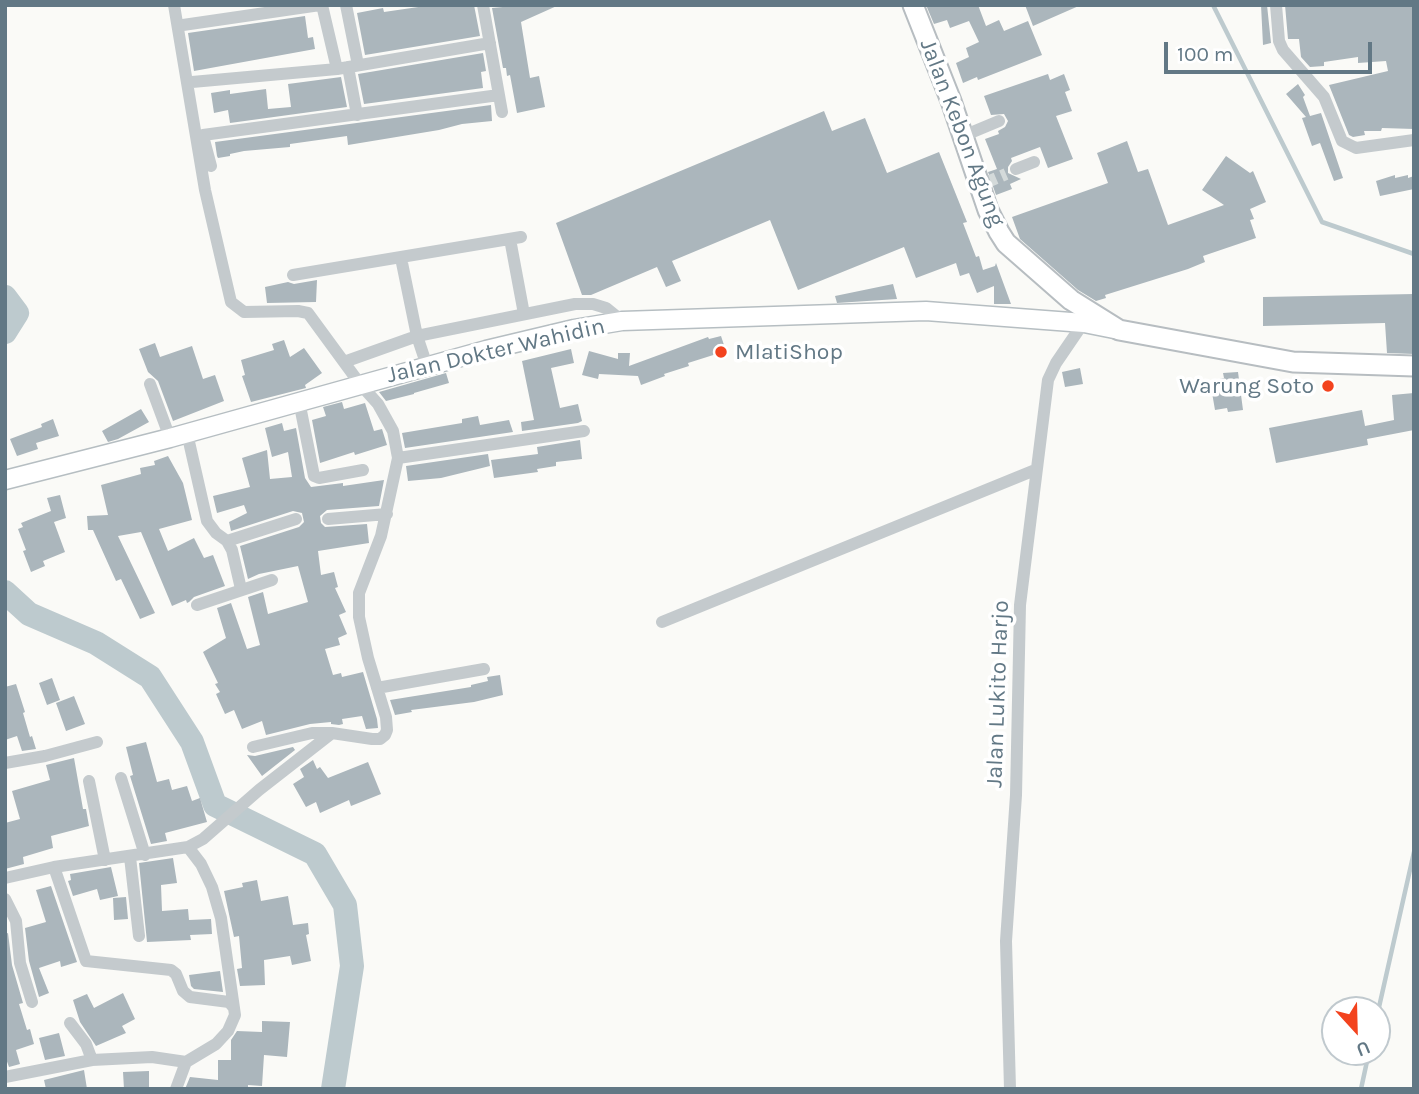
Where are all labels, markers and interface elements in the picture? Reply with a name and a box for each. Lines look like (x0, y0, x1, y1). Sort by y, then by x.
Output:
scale bar (1167, 28, 1375, 72)
street label: Jalan Kebon Agung (914, 35, 1010, 231)
text: 100 m (1177, 42, 1234, 66)
street label: Jalan Dokter Wahidin (384, 312, 608, 390)
place label: MlatiShop (735, 338, 843, 366)
marker: MlatiShop (713, 344, 729, 360)
place label: Warung Soto (1179, 372, 1314, 400)
marker: Warung Soto (1320, 378, 1336, 394)
street label: Jalan Lukito Harjo (981, 600, 1015, 788)
north arrow (1321, 996, 1391, 1066)
text: U (1353, 1036, 1373, 1061)

